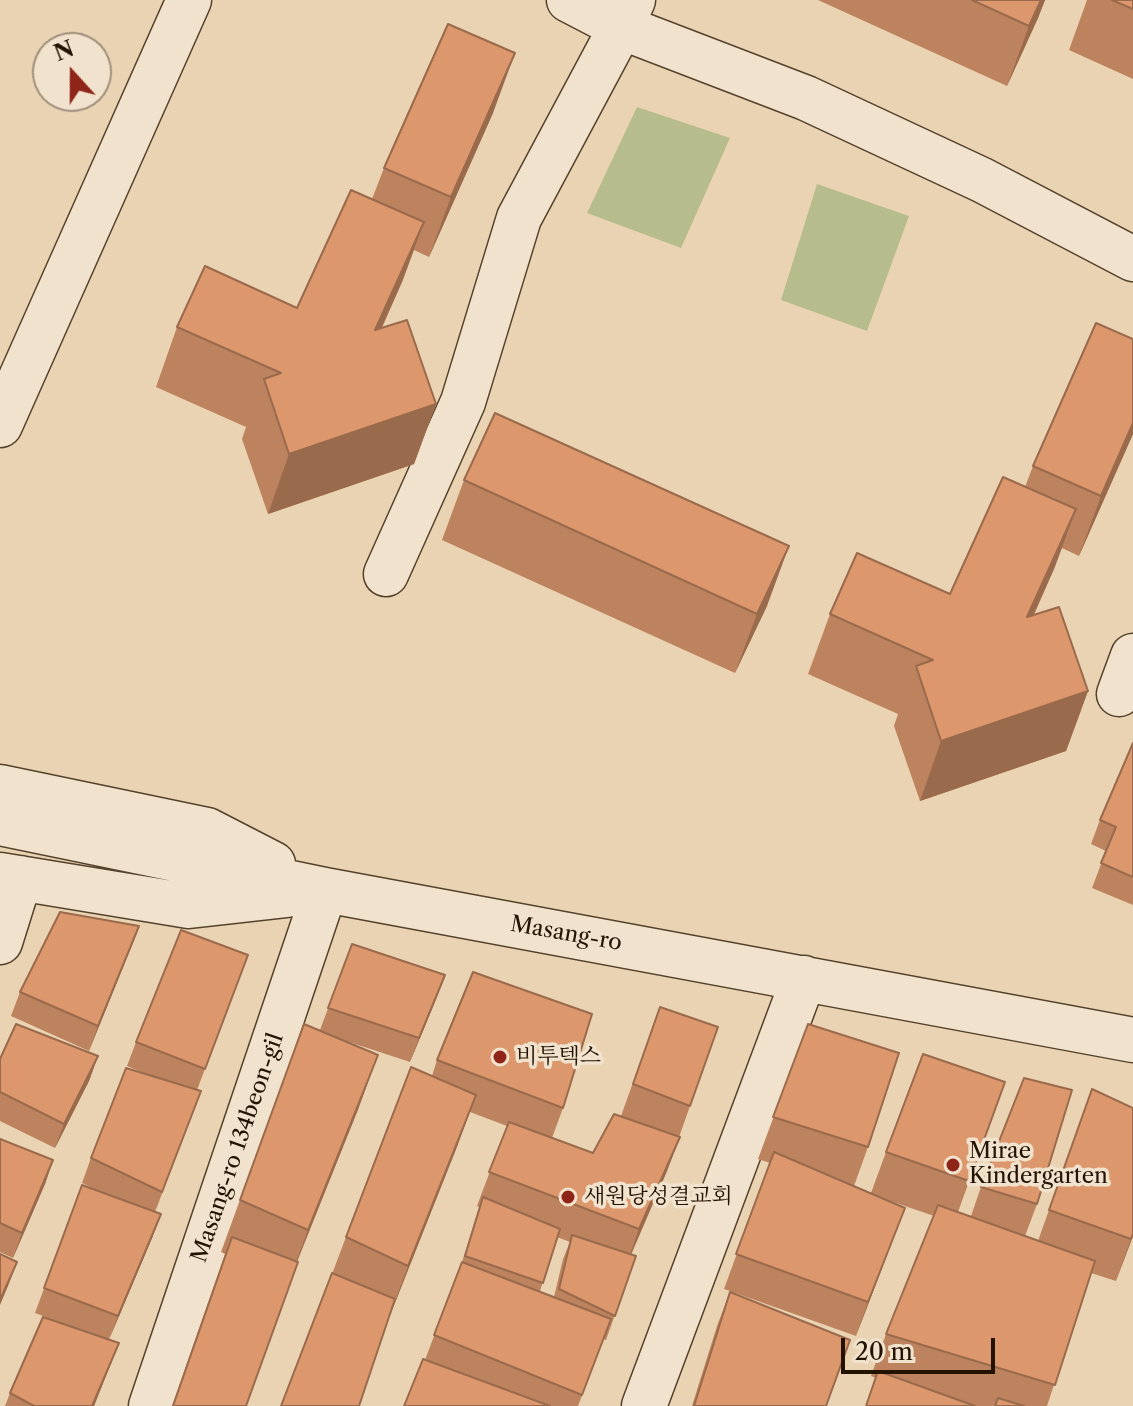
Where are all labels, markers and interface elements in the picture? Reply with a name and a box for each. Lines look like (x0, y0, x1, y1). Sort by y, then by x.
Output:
north arrow (32, 32, 112, 112)
text: N (50, 35, 78, 67)
street label: Masang-ro (508, 911, 624, 957)
street label: Masang-ro 134beon-gil (186, 1030, 290, 1266)
place label: 비투텍스 (516, 1044, 601, 1070)
marker: 비투텍스 (491, 1048, 509, 1066)
place label: Mirae Kindergarten (969, 1139, 1108, 1190)
marker: Mirae Kindergarten (944, 1156, 962, 1174)
place label: 새원당성결교회 (584, 1184, 733, 1210)
marker: 새원당성결교회 (559, 1188, 577, 1206)
scale bar (845, 1322, 999, 1372)
text: 20 m (855, 1337, 913, 1366)

